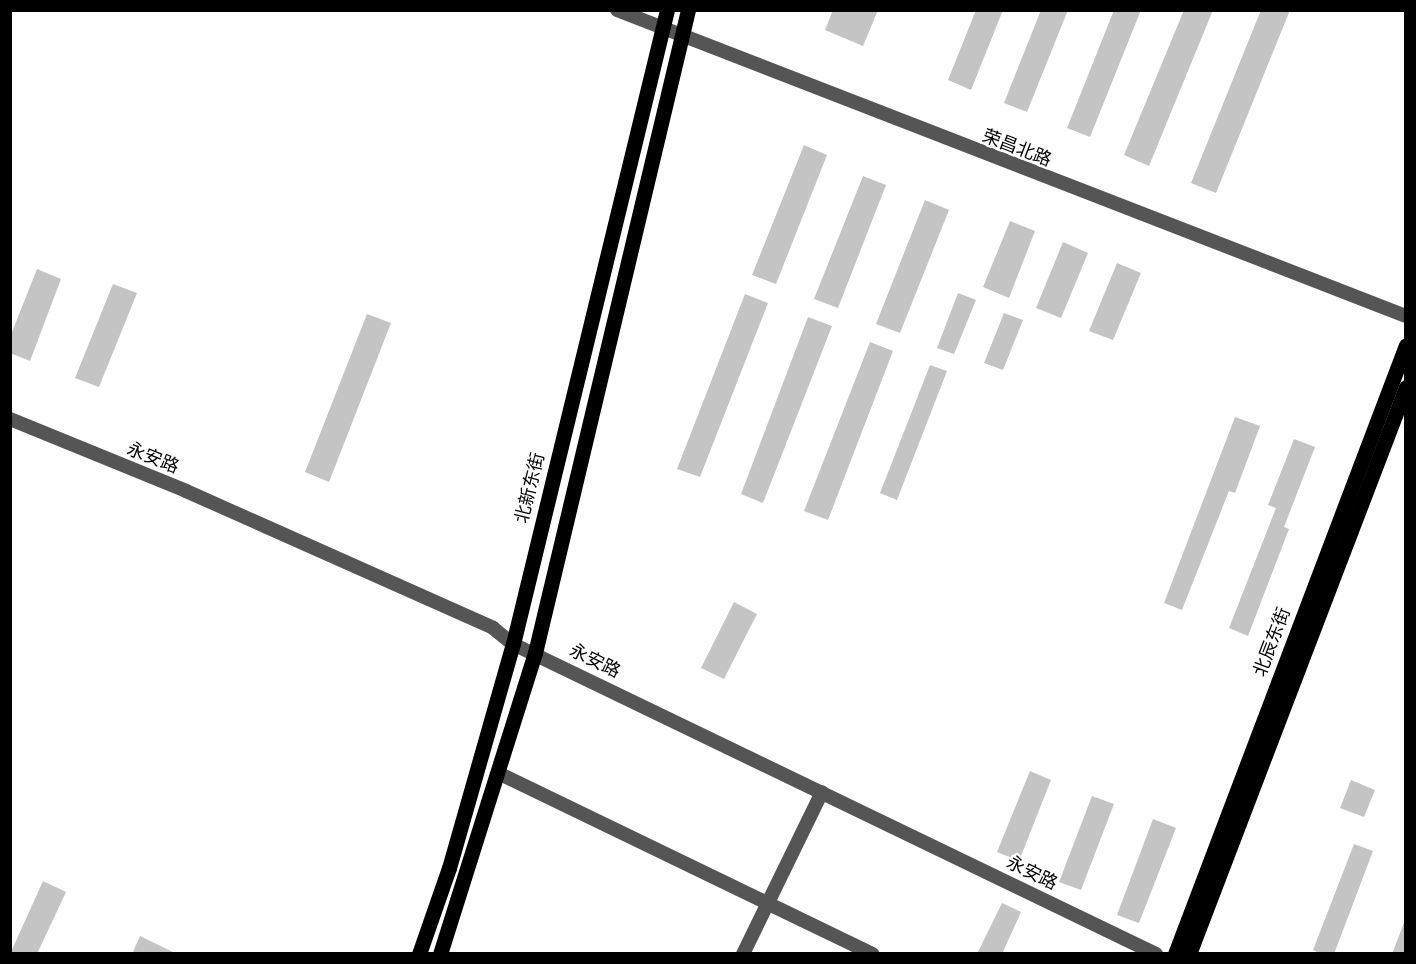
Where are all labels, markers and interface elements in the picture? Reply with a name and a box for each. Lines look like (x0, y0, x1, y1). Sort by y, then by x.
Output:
street label: 荣昌北路 (980, 125, 1054, 171)
street label: 永安路 (124, 438, 182, 478)
street label: 北新东街 (511, 450, 549, 526)
street label: 北辰东街 (1249, 605, 1295, 679)
street label: 永安路 (566, 639, 624, 683)
street label: 永安路 (1003, 851, 1061, 895)

